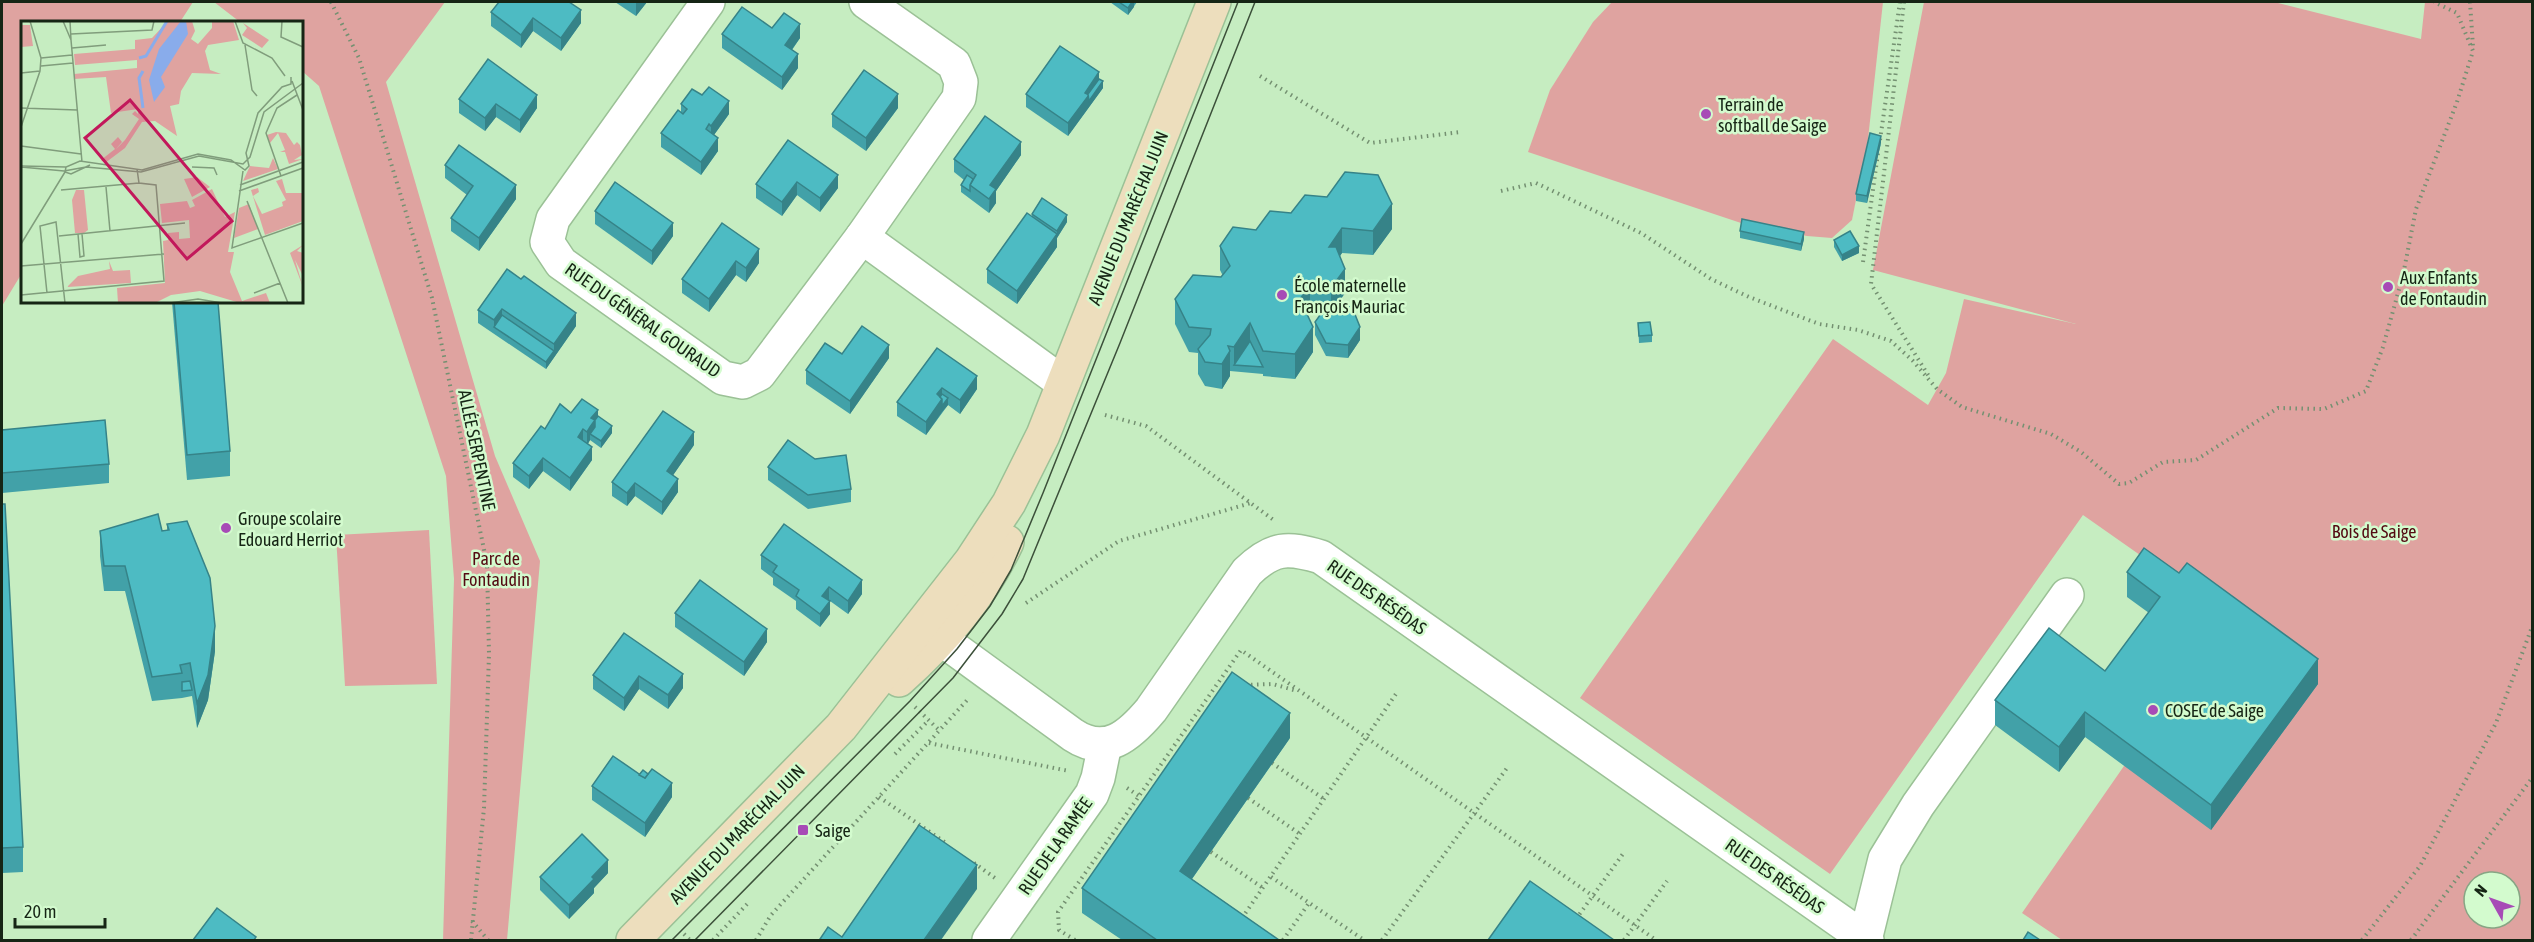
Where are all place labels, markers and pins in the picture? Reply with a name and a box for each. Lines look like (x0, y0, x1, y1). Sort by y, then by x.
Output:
place label: Terrain de softball de Saige (1718, 94, 1827, 136)
marker: Terrain de softball de Saige (1699, 107, 1713, 121)
place label: Aux Enfants de Fontaudin (2400, 267, 2487, 309)
place label: École maternelle François Mauriac (1294, 275, 1406, 317)
marker: Aux Enfants de Fontaudin (2381, 280, 2395, 294)
marker: École maternelle François Mauriac (1275, 288, 1289, 302)
place label: Groupe scolaire Edouard Herriot (238, 508, 343, 550)
marker: Groupe scolaire Edouard Herriot (219, 521, 233, 535)
place label: COSEC de Saige (2165, 700, 2264, 721)
marker: COSEC de Saige (2146, 703, 2160, 717)
place label: Saige (815, 820, 851, 841)
marker: Saige (796, 823, 810, 837)

